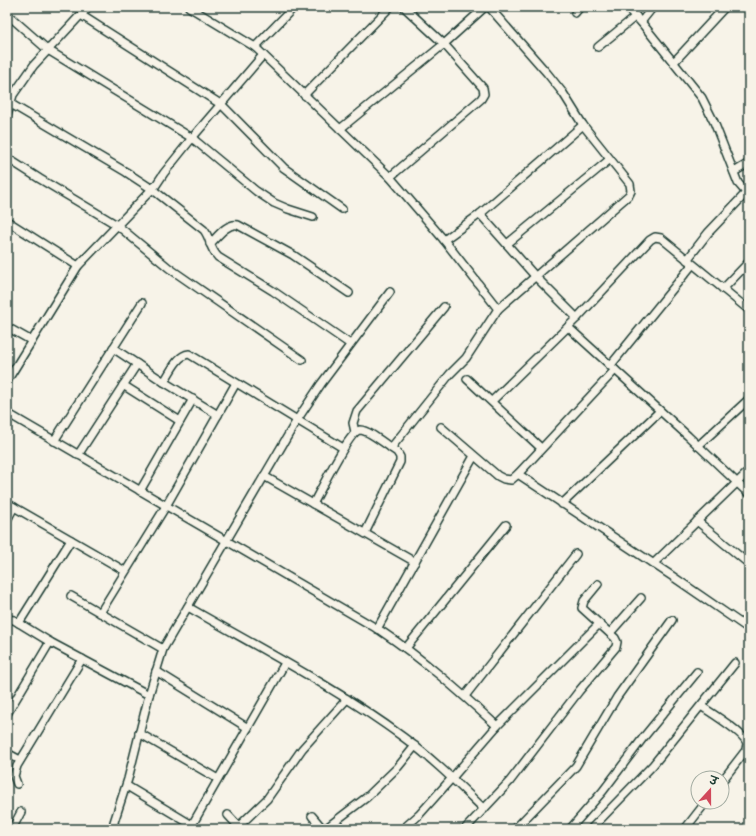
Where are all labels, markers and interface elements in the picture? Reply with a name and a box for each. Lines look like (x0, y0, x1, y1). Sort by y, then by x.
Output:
north arrow (690, 770, 730, 810)
text: उ (707, 772, 721, 789)

